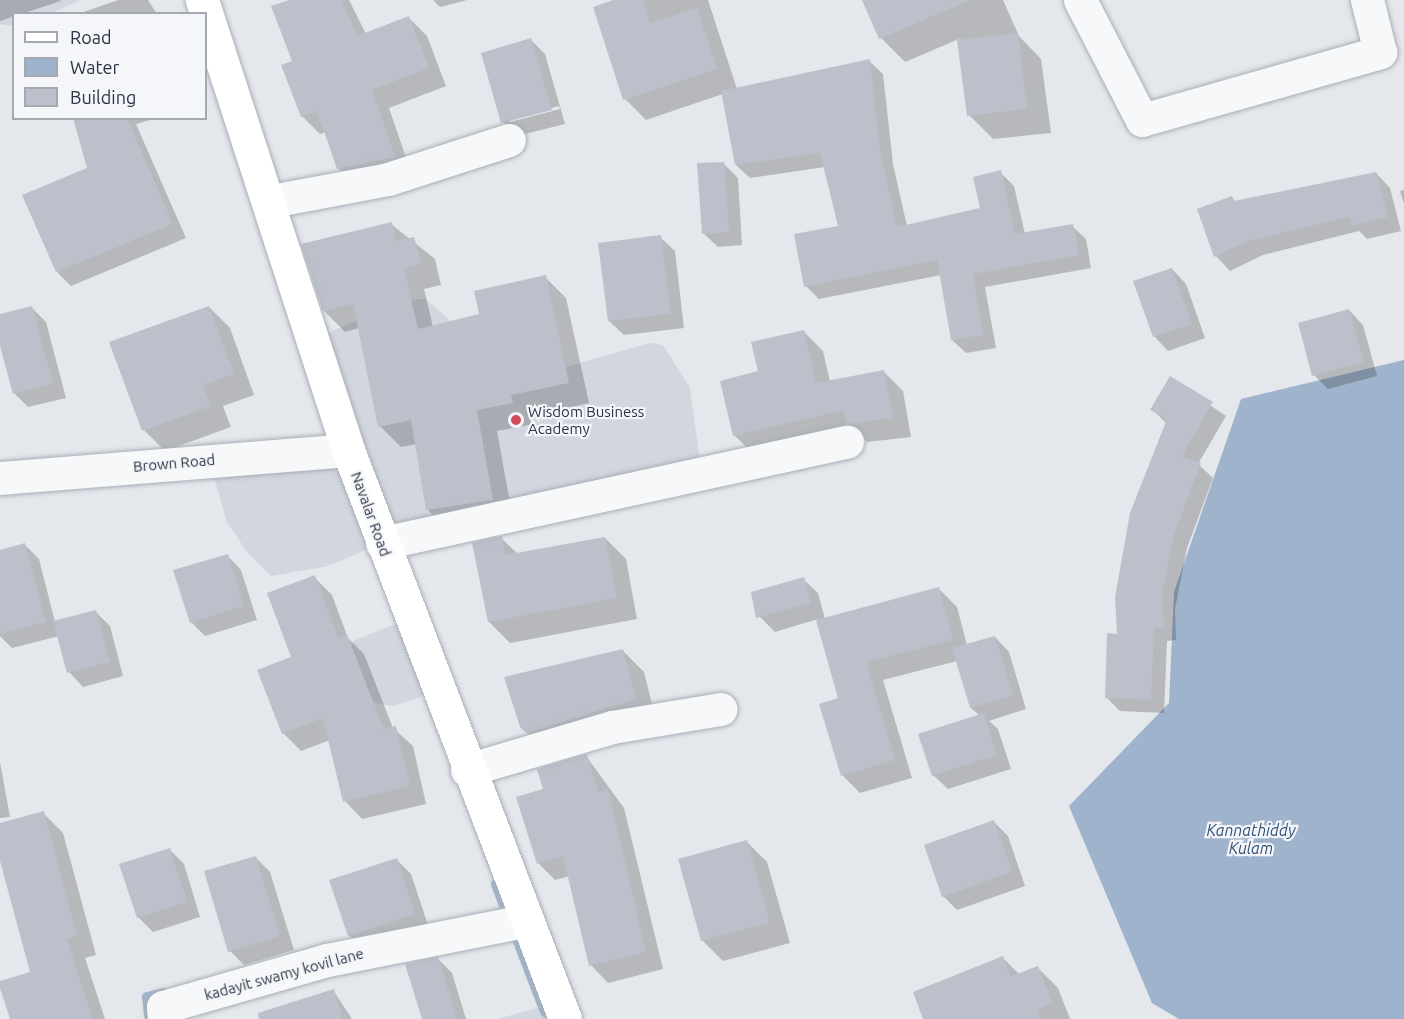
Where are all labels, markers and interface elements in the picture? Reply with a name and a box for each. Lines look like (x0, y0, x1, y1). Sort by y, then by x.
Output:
legend (12, 12, 207, 120)
text: Road (70, 27, 112, 47)
text: Water (70, 57, 119, 77)
text: Building (70, 87, 136, 107)
place label: Wisdom Business Academy (528, 402, 644, 437)
marker: Wisdom Business Academy (509, 413, 523, 427)
street label: Brown Road (132, 450, 216, 476)
street label: Navalar Road (347, 469, 395, 559)
water label: Kannathiddy Kulam (1207, 820, 1295, 858)
street label: kadayit swamy kovil lane (202, 944, 366, 1004)

